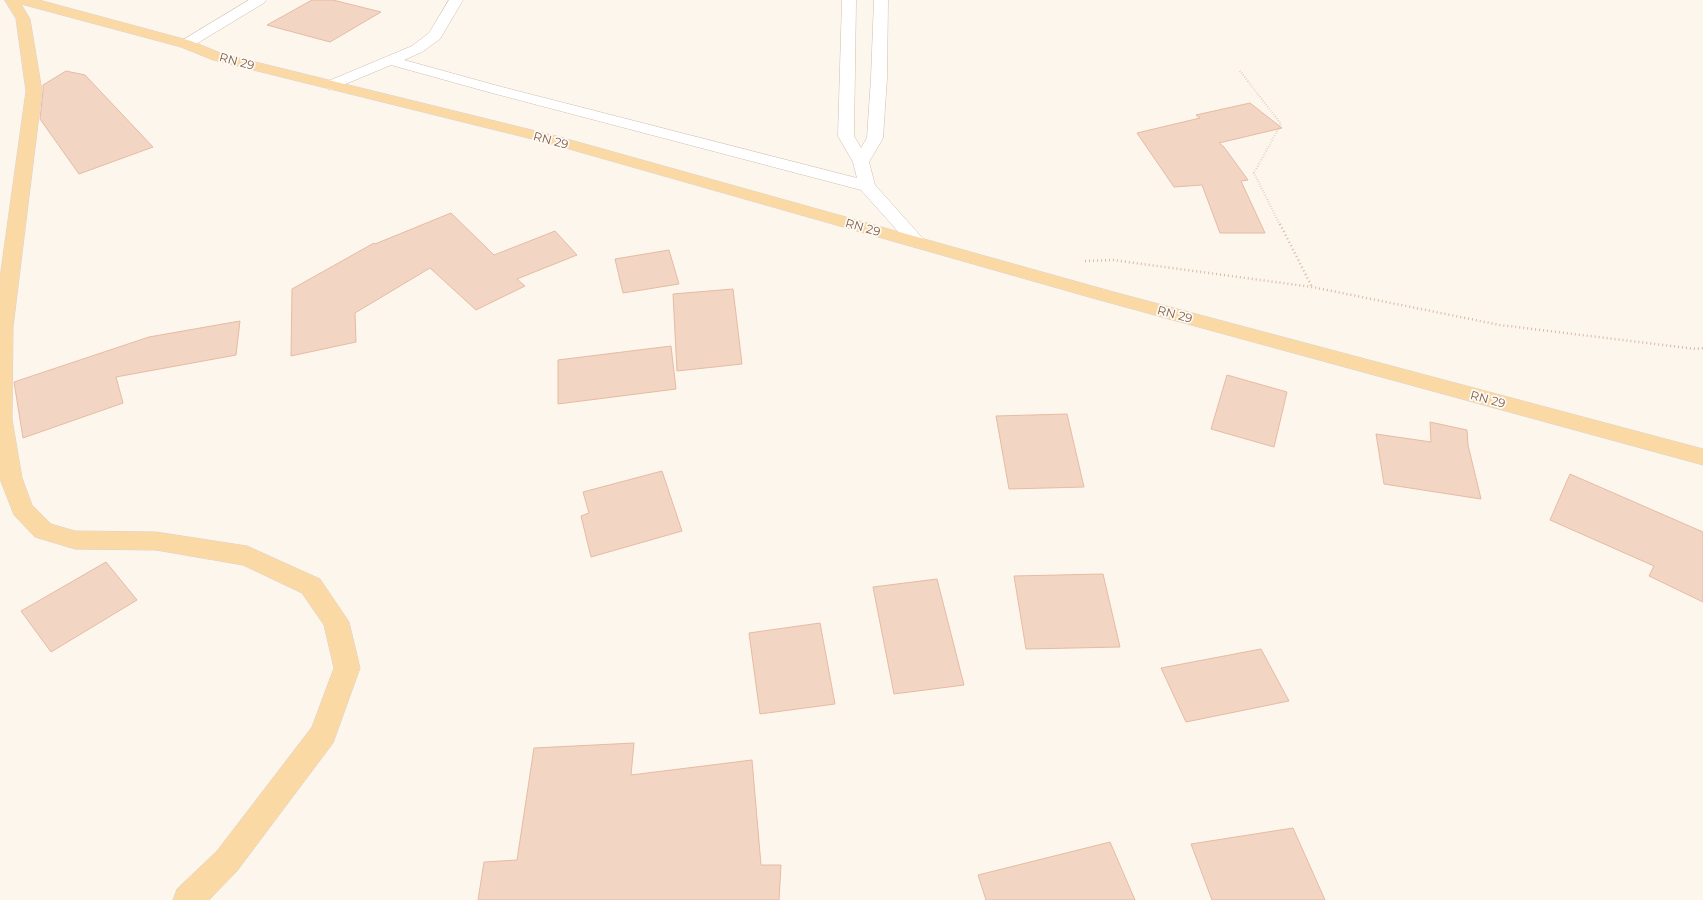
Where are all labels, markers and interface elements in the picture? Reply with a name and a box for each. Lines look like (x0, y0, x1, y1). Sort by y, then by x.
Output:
street label: RN 29 (218, 49, 256, 73)
street label: RN 29 (532, 128, 570, 152)
street label: RN 29 (844, 215, 882, 239)
street label: RN 29 (1156, 302, 1194, 326)
street label: RN 29 (1469, 387, 1507, 411)

